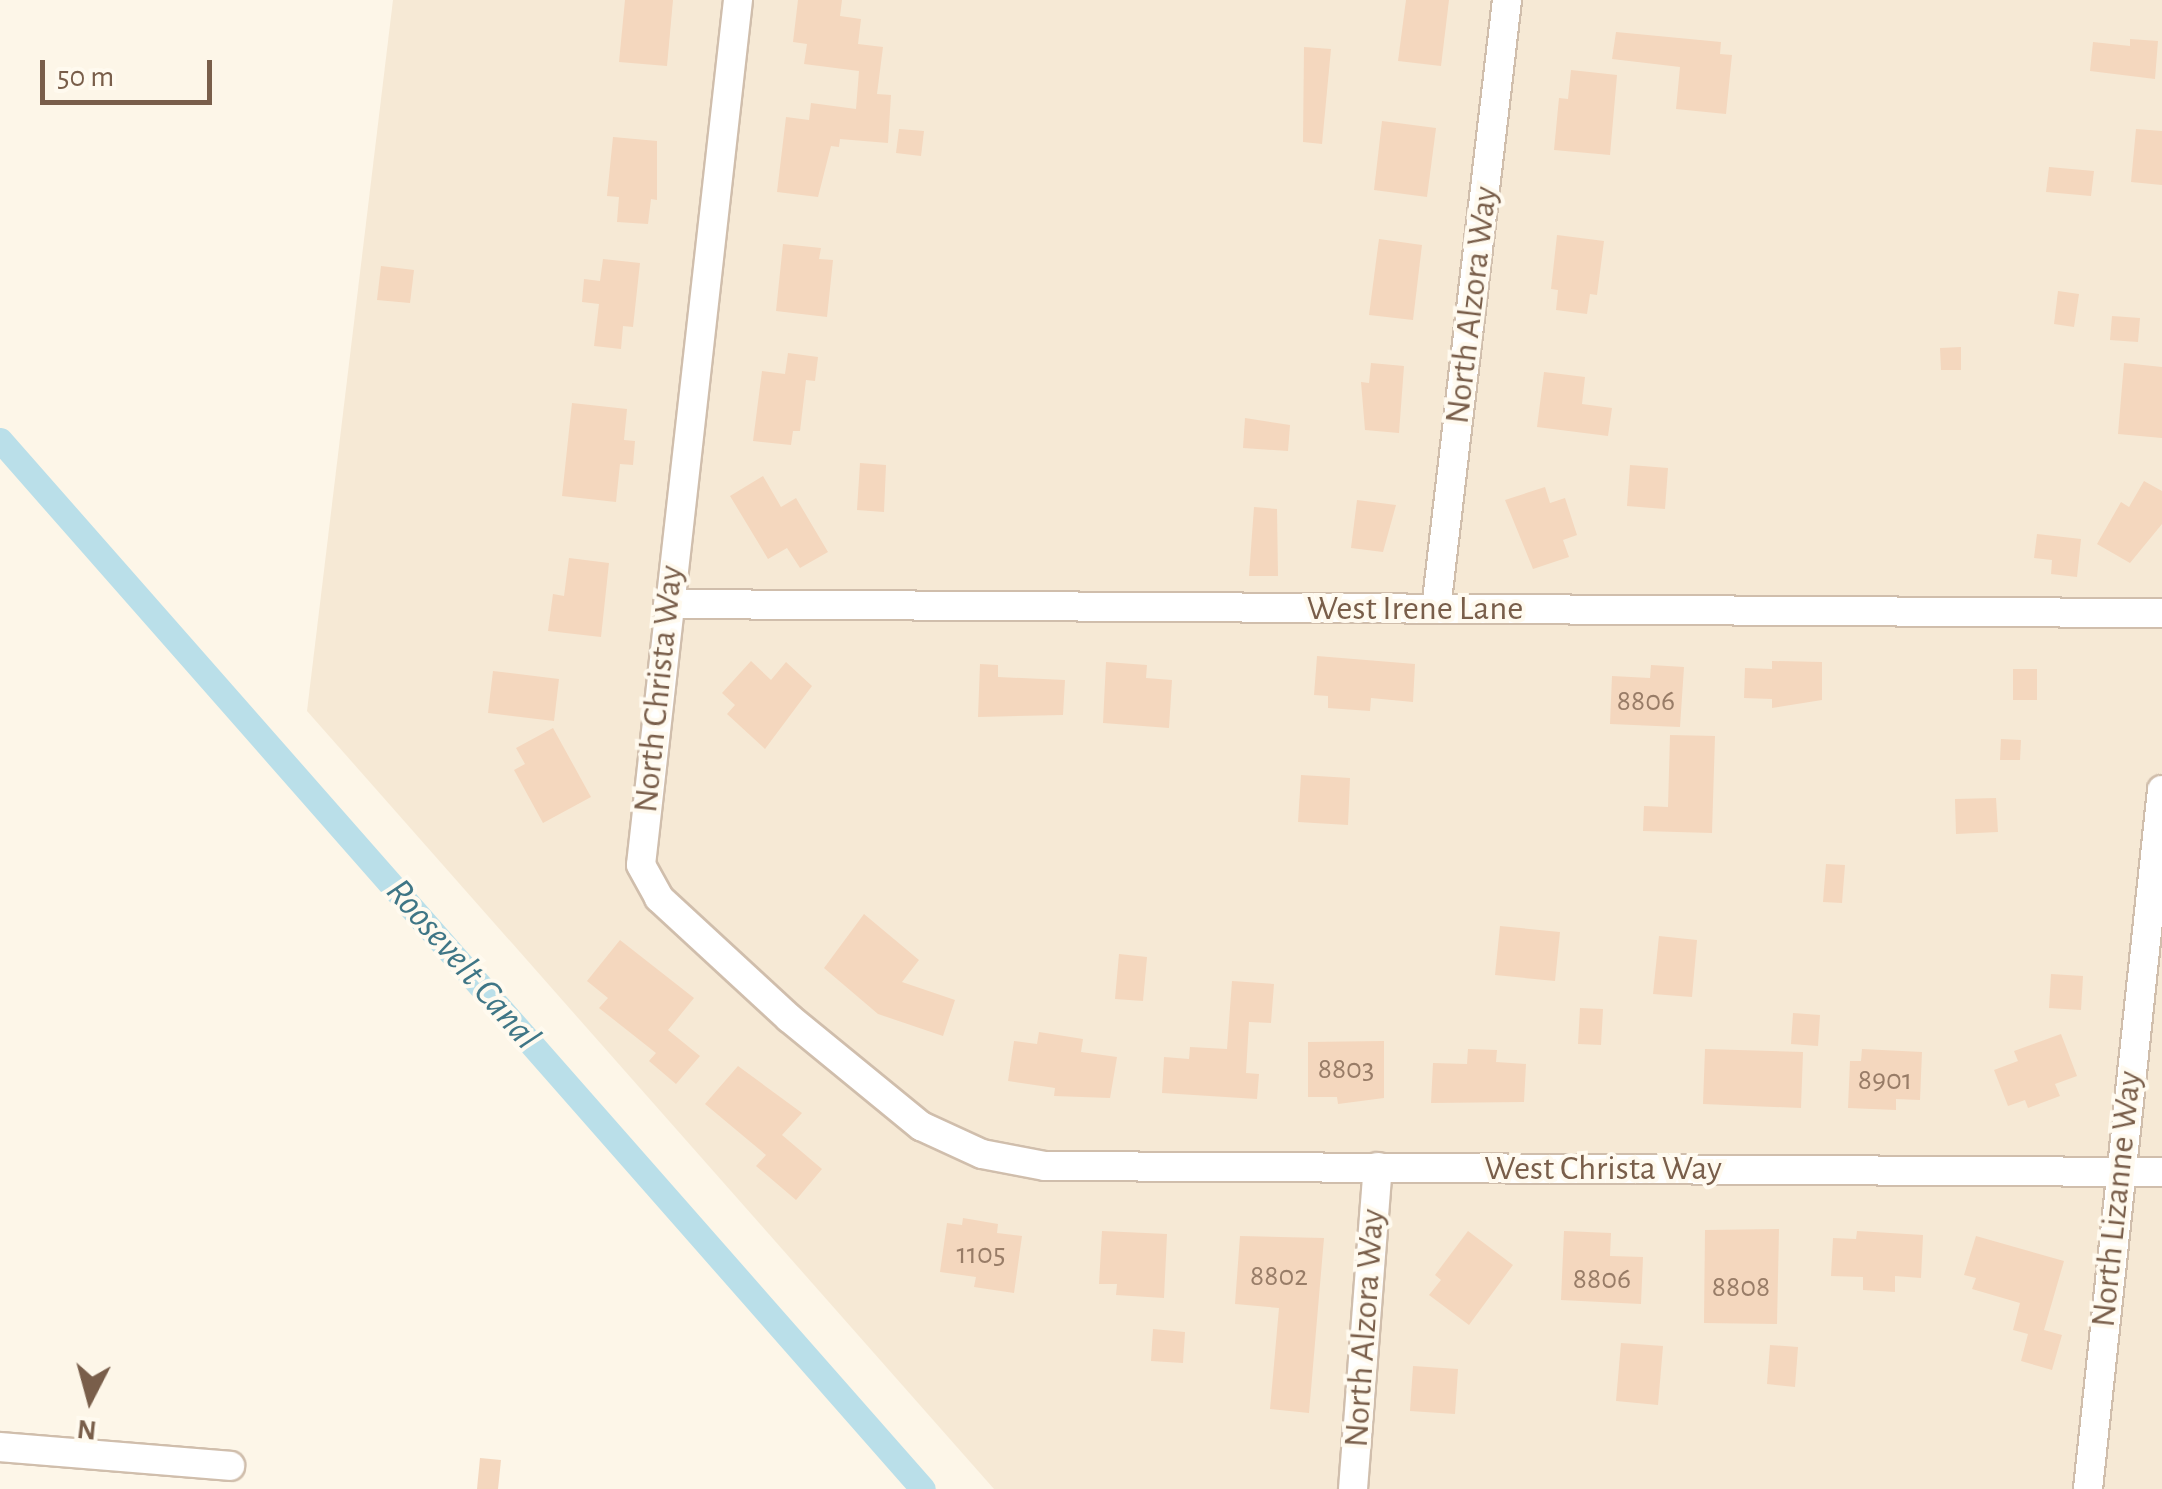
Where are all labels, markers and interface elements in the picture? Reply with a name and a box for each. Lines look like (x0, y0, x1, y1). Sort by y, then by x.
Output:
scale bar (45, 40, 218, 102)
text: 50 m (57, 62, 114, 92)
street label: North Alzora Way (1437, 184, 1507, 426)
street label: North Christa Way (625, 563, 693, 815)
street label: West Irene Lane (1307, 588, 1523, 630)
house number: 8806 (1617, 683, 1675, 719)
water label: Roosevelt Canal (375, 870, 549, 1060)
house number: 8803 (1318, 1051, 1374, 1087)
house number: 8901 (1858, 1062, 1912, 1098)
street label: North Lizanne Way (2083, 1069, 2151, 1329)
street label: West Christa Way (1484, 1148, 1722, 1190)
street label: North Alzora Way (1336, 1207, 1394, 1449)
house number: 1105 (956, 1236, 1006, 1272)
house number: 8802 (1250, 1258, 1308, 1294)
house number: 8806 (1573, 1261, 1631, 1297)
house number: 8808 (1712, 1269, 1770, 1305)
north arrow (40, 1349, 140, 1449)
text: N (76, 1414, 98, 1444)

